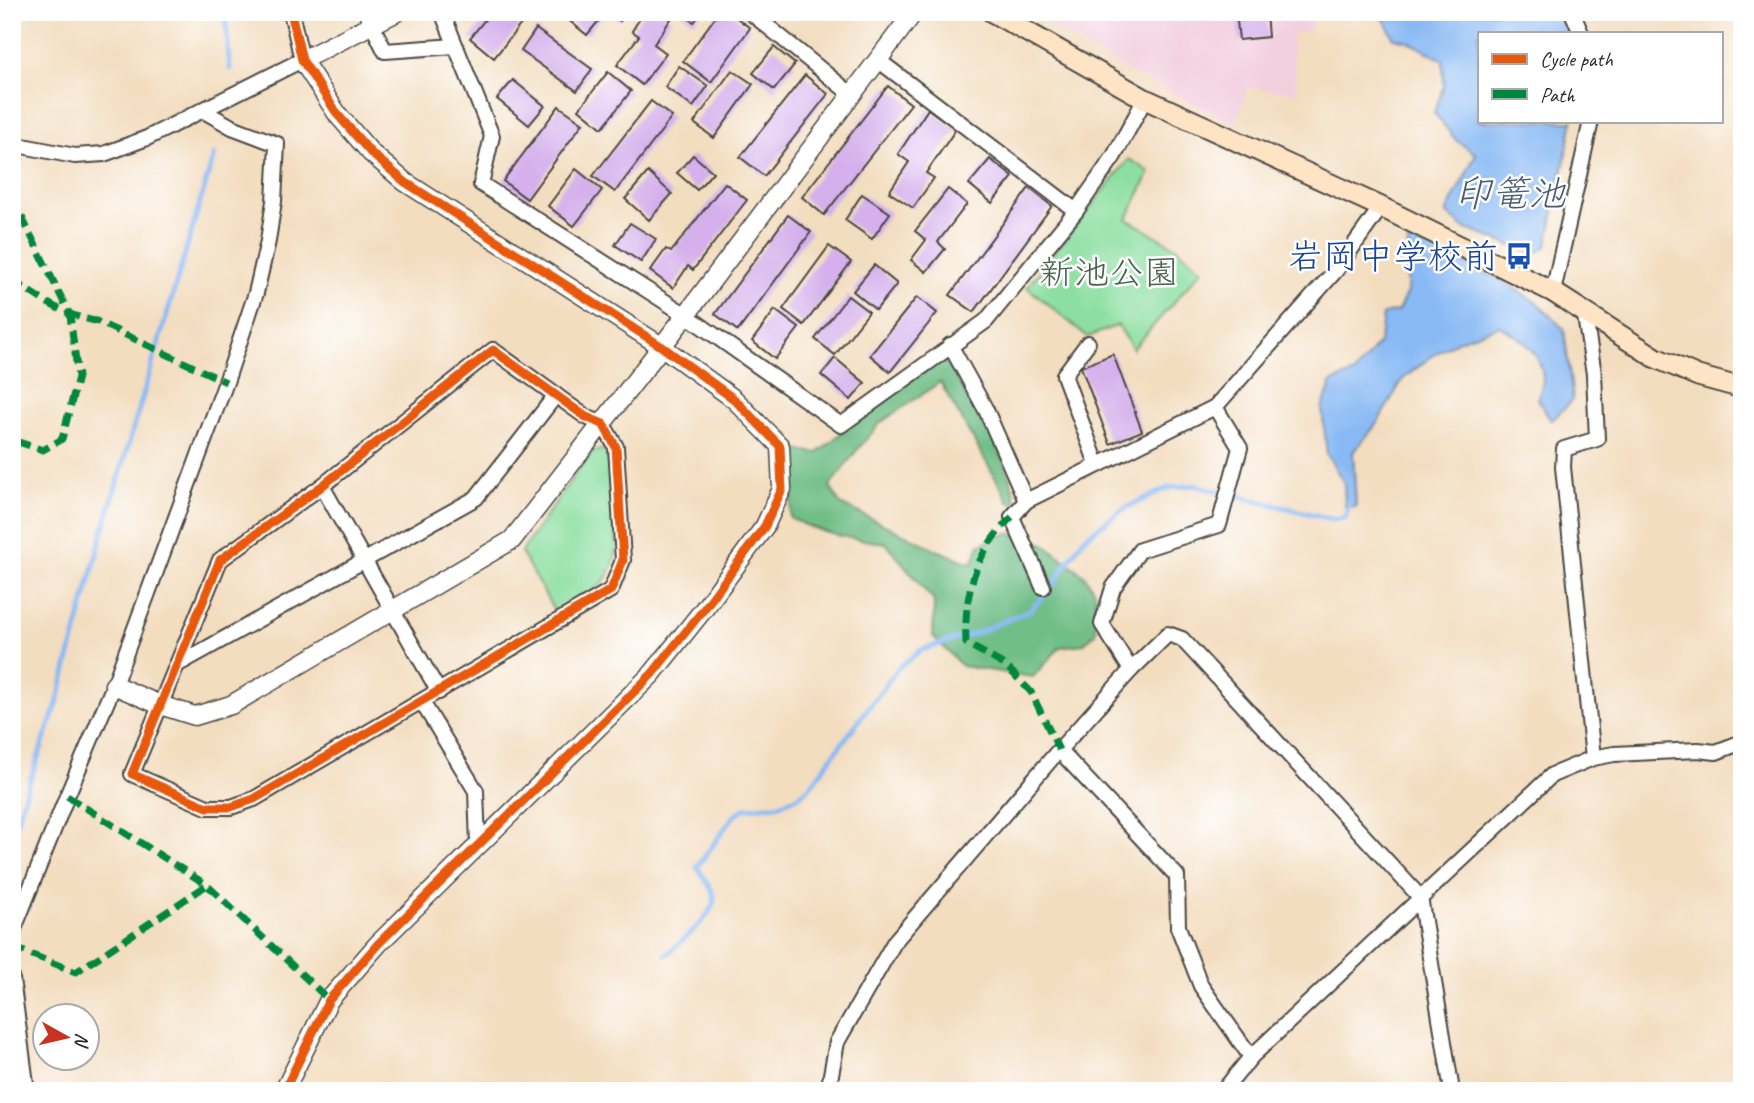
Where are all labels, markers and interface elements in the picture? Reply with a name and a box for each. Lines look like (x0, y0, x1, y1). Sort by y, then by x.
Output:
legend (1478, 32, 1722, 122)
text: Cycle path (1540, 46, 1613, 72)
text: Path (1540, 82, 1576, 108)
water label: 印篭池 (1455, 170, 1566, 217)
place label: 岩岡中学校前 (1288, 234, 1498, 279)
bus stop icon: 岩岡中学校前 (1504, 241, 1534, 271)
park label: 新池公園 (1039, 250, 1179, 295)
north arrow (32, 1002, 102, 1072)
text: N (69, 1032, 95, 1050)

